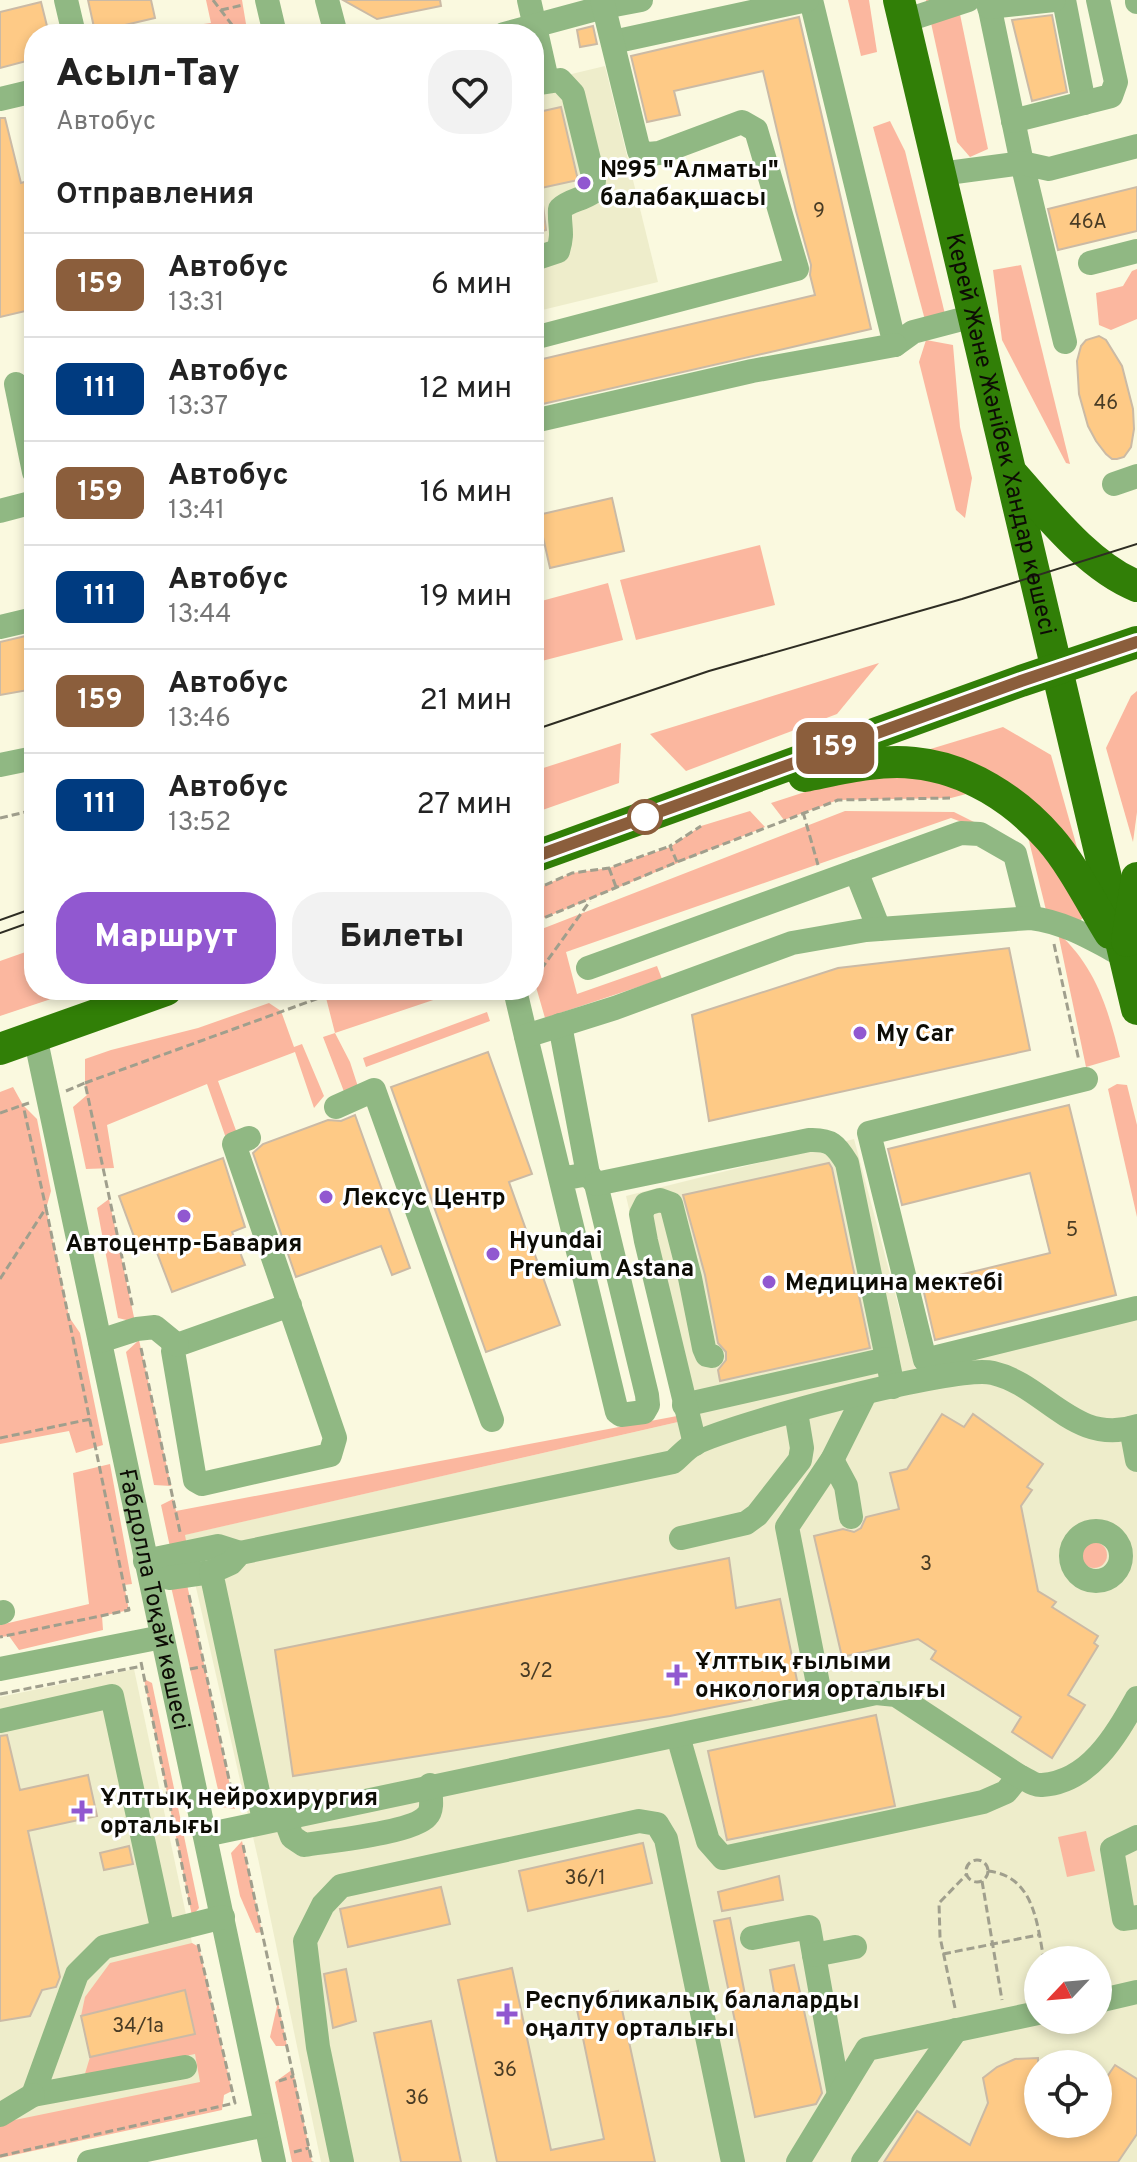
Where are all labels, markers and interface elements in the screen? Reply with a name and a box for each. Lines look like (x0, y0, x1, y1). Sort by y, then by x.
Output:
button: heart (428, 50, 512, 134)
text: Асыл-Тау (56, 51, 240, 100)
text: Автобус (56, 106, 156, 139)
place label: №95 "Алматы" балабақшасы (600, 156, 779, 214)
marker: №95 "Алматы" балабақшасы (575, 174, 593, 192)
text: Отправления (56, 177, 254, 214)
house number: 9 (813, 199, 825, 225)
house number: 46А (1069, 210, 1107, 236)
street label: Керей Және Жәнібек Хандар көшесі (938, 231, 1061, 639)
text: Автобус (168, 250, 289, 287)
text: 159 (77, 267, 123, 303)
text: 6 мин (431, 267, 512, 304)
text: 13:31 (168, 287, 225, 320)
text: Автобус (168, 354, 289, 391)
text: 111 (83, 371, 117, 407)
text: 12 мин (419, 371, 512, 408)
text: 13:37 (168, 391, 228, 424)
house number: 46 (1094, 391, 1118, 417)
text: Автобус (168, 458, 289, 495)
text: 159 (77, 475, 123, 511)
text: 16 мин (420, 475, 512, 512)
text: 13:41 (168, 495, 225, 528)
text: Автобус (168, 562, 289, 599)
text: 111 (83, 579, 117, 615)
text: 19 мин (420, 579, 512, 616)
text: 13:44 (168, 599, 232, 632)
text: Автобус (168, 666, 289, 703)
text: 159 (77, 683, 123, 719)
text: 21 мин (419, 683, 512, 720)
text: 13:46 (168, 703, 231, 736)
line badge: 159 (789, 722, 881, 774)
text: 159 (812, 730, 858, 766)
text: Автобус (168, 770, 289, 807)
text: 111 (83, 787, 117, 823)
text: 27 мин (416, 787, 512, 824)
unlabelled marker (628, 800, 662, 834)
text: 13:52 (168, 807, 231, 840)
button: Маршрут (56, 892, 276, 984)
button: Билеты (292, 892, 512, 984)
place label: My Car (876, 1020, 954, 1050)
marker: My Car (851, 1024, 869, 1042)
place label: Лексус Центр (342, 1184, 506, 1214)
marker: Лексус Центр (317, 1188, 335, 1206)
marker: Автоцентр-Бавария (175, 1207, 193, 1225)
house number: 5 (1066, 1218, 1078, 1244)
place label: Hyundai Premium Astana (509, 1227, 694, 1285)
place label: Автоцентр-Бавария (66, 1230, 302, 1260)
marker: Hyundai Premium Astana (484, 1245, 502, 1263)
place label: Медицина мектебі (785, 1269, 1003, 1299)
marker: Медицина мектебі (760, 1273, 778, 1291)
street label: Ғабдолла Тоқай көшесі (110, 1467, 195, 1733)
house number: 3 (920, 1552, 932, 1578)
place label: Ұлттық ғылыми онкология орталығы (695, 1648, 946, 1706)
house number: 3/2 (519, 1659, 553, 1685)
marker: Ұлттық ғылыми онкология орталығы (666, 1664, 688, 1686)
place label: Ұлттық нейрохирургия орталығы (100, 1784, 378, 1842)
marker: Ұлттық нейрохирургия орталығы (71, 1800, 93, 1822)
house number: 36/1 (564, 1866, 606, 1892)
north arrow (1024, 1946, 1112, 2034)
map controls (1024, 1946, 1112, 2138)
place label: Республикалық балаларды оңалту орталығы (525, 1987, 860, 2045)
marker: Республикалық балаларды оңалту орталығы (496, 2003, 518, 2025)
house number: 34/1а (112, 2014, 164, 2040)
button: locate (1024, 2050, 1112, 2138)
house number: 36 (493, 2058, 517, 2084)
house number: 36 (405, 2086, 429, 2112)

